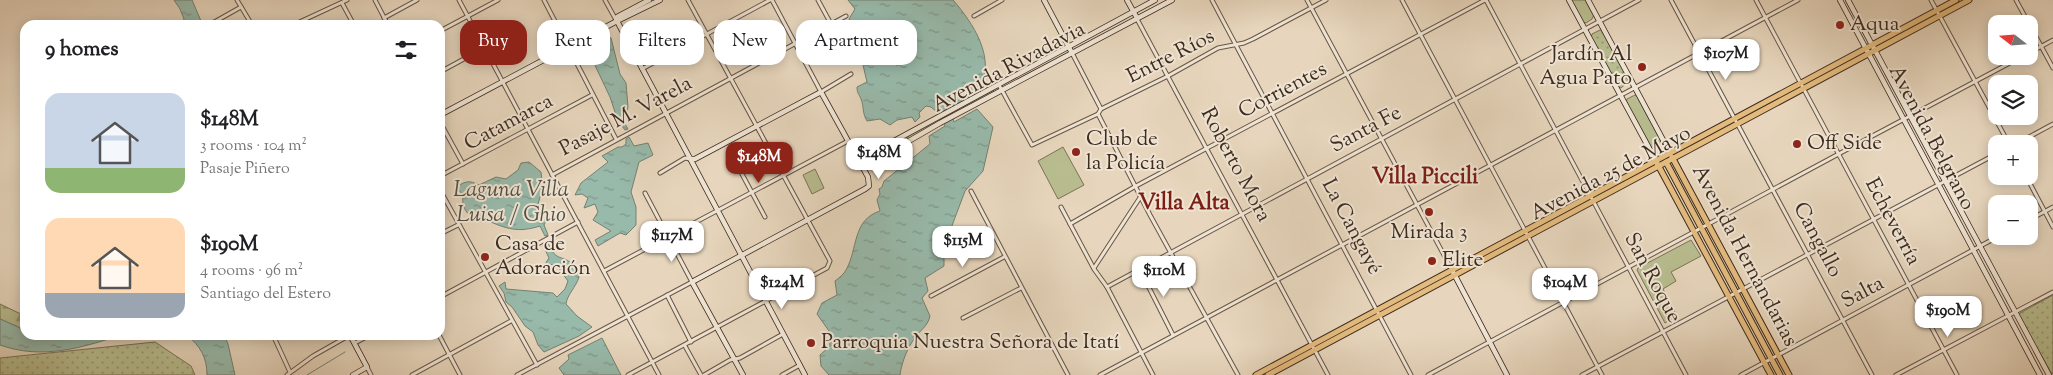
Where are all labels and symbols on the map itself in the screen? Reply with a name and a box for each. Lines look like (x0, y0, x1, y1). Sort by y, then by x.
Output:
place label: Aqua (1850, 10, 1900, 40)
street label: Avenida Rivadavia (927, 15, 1091, 121)
north arrow (1988, 15, 2038, 65)
marker: Aqua (1834, 19, 1846, 31)
street label: Entre Ríos (1122, 22, 1220, 92)
pin: $107M (1691, 38, 1761, 81)
place label: Jardín Al Agua Pato (1539, 40, 1632, 94)
street label: Corrientes (1233, 55, 1333, 127)
street label: Avenida Belgrano (1880, 60, 1982, 216)
marker: Jardín Al Agua Pato (1636, 61, 1648, 73)
street label: Pasaje M. Varela (554, 69, 698, 165)
street label: Catamarca (459, 87, 559, 159)
street label: Santa Fe (1325, 99, 1407, 161)
street label: Roberto Mora (1192, 102, 1278, 228)
street label: Avenida 25 de Mayo (1525, 119, 1697, 229)
place label: Club de la Policía (1086, 125, 1166, 179)
place label: Off Side (1807, 129, 1882, 159)
pin: $148M (844, 138, 914, 180)
marker: Off Side (1791, 138, 1803, 150)
pin: $148M (724, 142, 794, 184)
marker: Club de la Policía (1070, 146, 1082, 158)
street label: Avenida Hernandarias (1683, 160, 1805, 352)
district label: Villa Piccili (1372, 162, 1479, 194)
street label: Echeverría (1856, 173, 1928, 271)
street label: La Cangayé (1313, 174, 1389, 280)
water label: Laguna Villa Luisa / Ghio (453, 175, 569, 232)
district label: Villa Alta (1138, 188, 1230, 220)
street label: Cangallo (1785, 197, 1849, 283)
marker: Mirada 3 (1423, 206, 1435, 218)
place label: Mirada 3 (1391, 218, 1467, 248)
pin: $117M (637, 220, 707, 263)
pin: $115M (928, 226, 998, 268)
street label: San Roque (1616, 227, 1688, 329)
place label: Casa de Adoración (495, 230, 591, 284)
place label: Elite (1442, 246, 1483, 276)
marker: Casa de Adoración (479, 251, 491, 263)
marker: Elite (1426, 255, 1438, 267)
pin: $110M (1129, 256, 1199, 298)
pin: $124M (747, 268, 817, 310)
pin: $104M (1530, 268, 1600, 310)
street label: Salta (1836, 269, 1890, 317)
pin: $190M (1913, 296, 1983, 338)
place label: Parroquia Nuestra Señora de Itatí (821, 328, 1120, 358)
marker: Parroquia Nuestra Señora de Itatí (805, 337, 817, 349)

